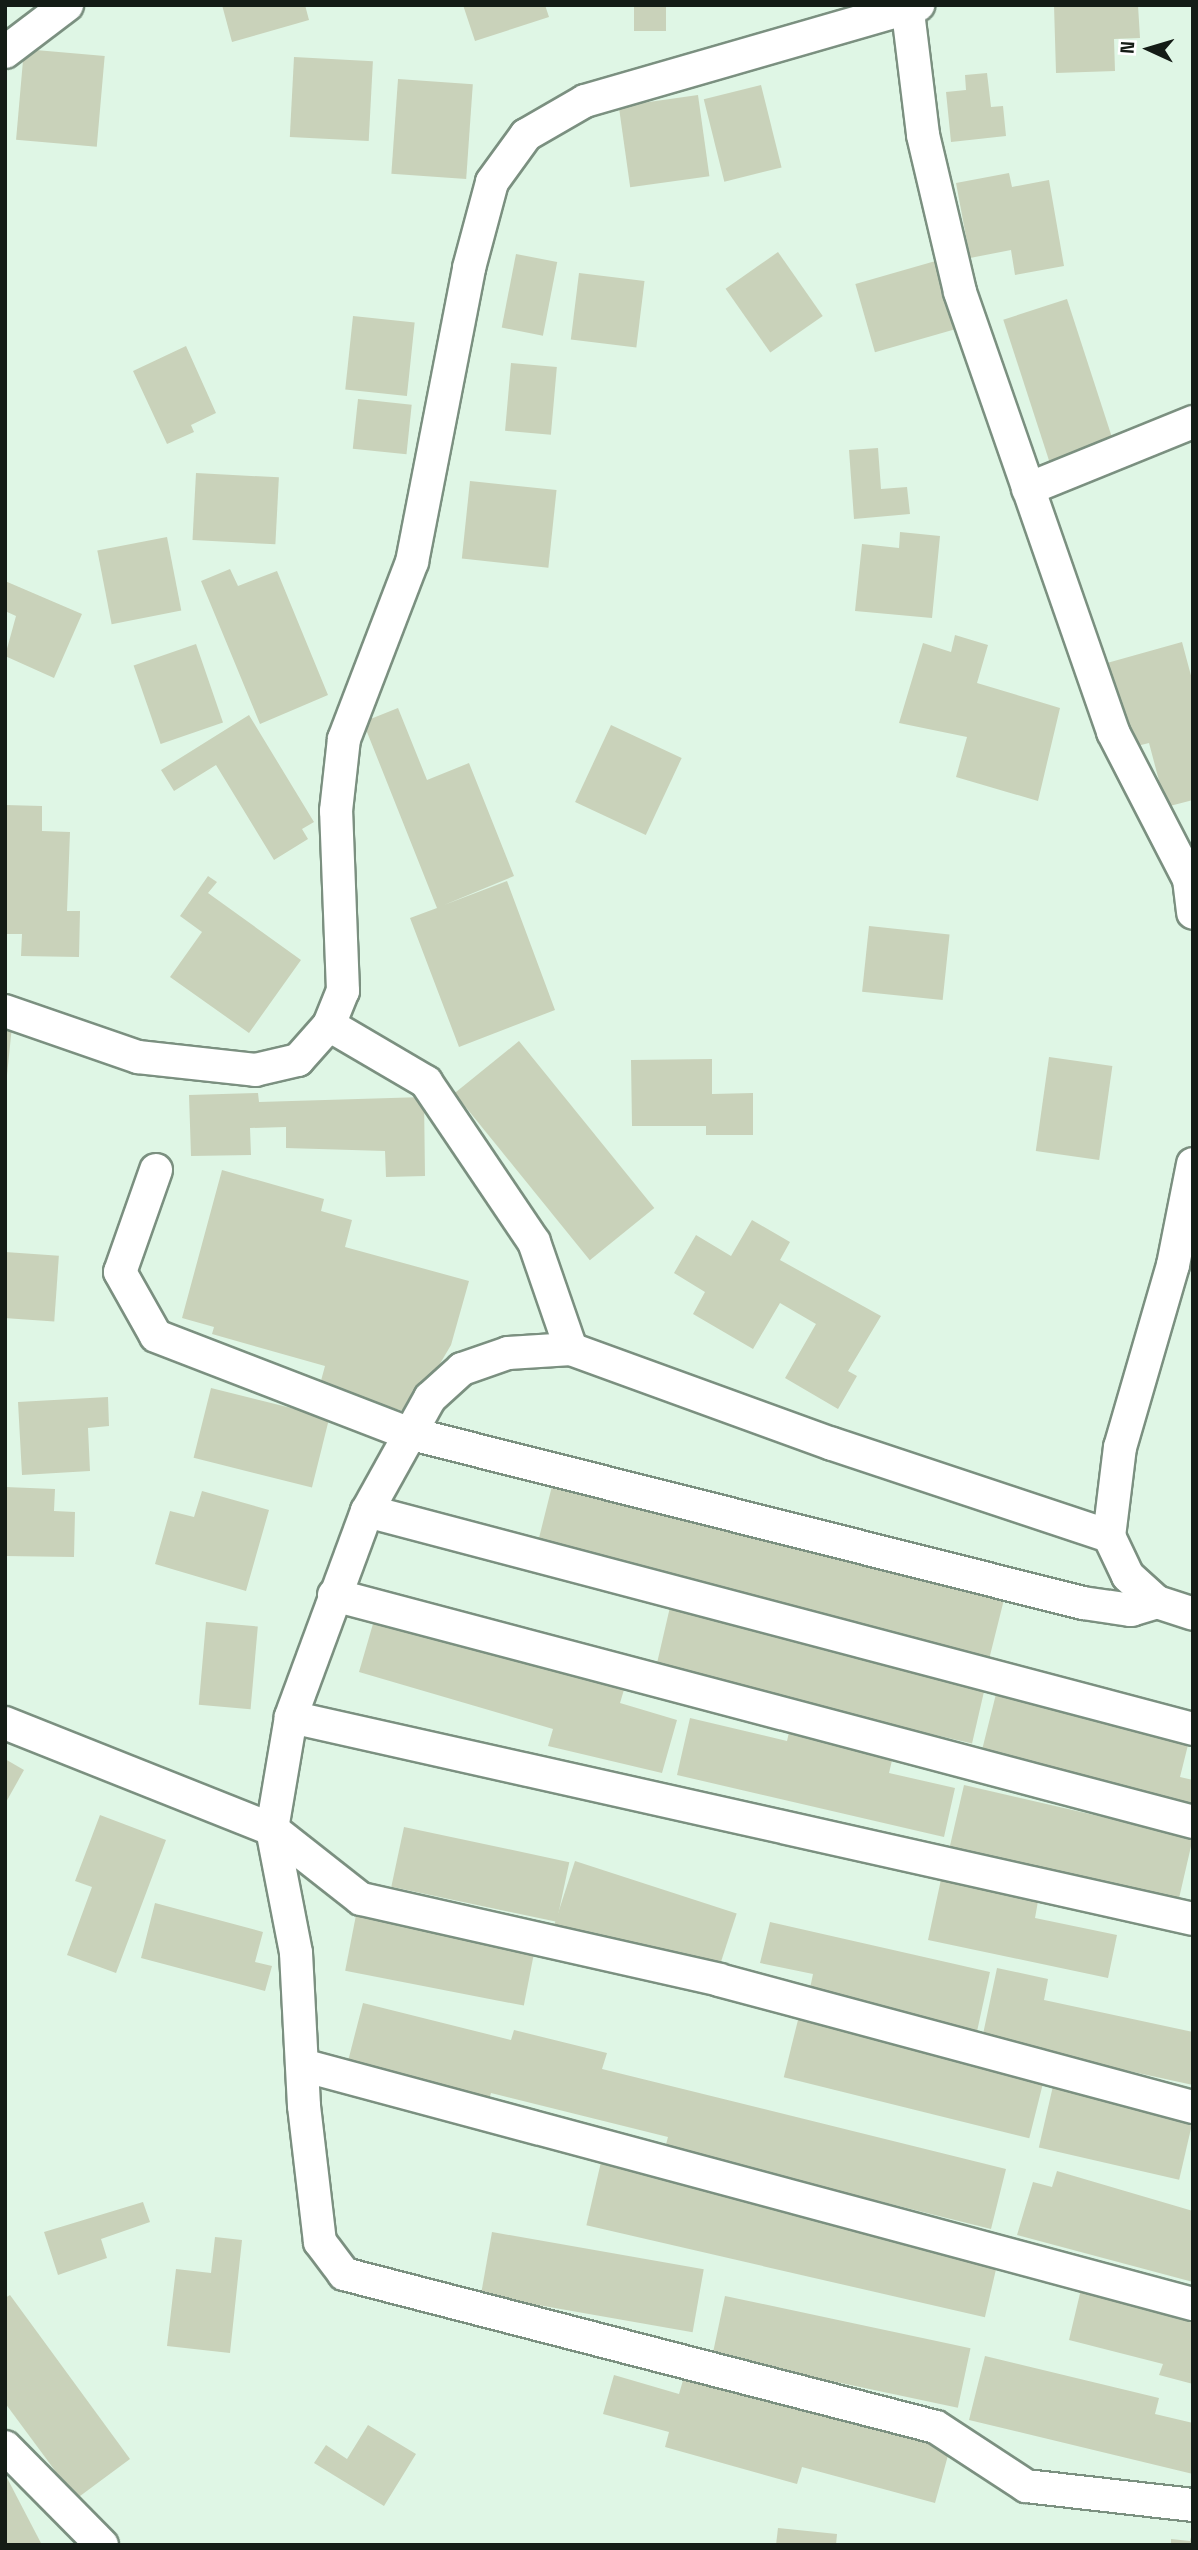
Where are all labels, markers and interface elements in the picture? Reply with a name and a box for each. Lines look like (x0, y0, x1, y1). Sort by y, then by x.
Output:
north arrow (1114, 14, 1184, 84)
text: N (1115, 40, 1140, 55)

